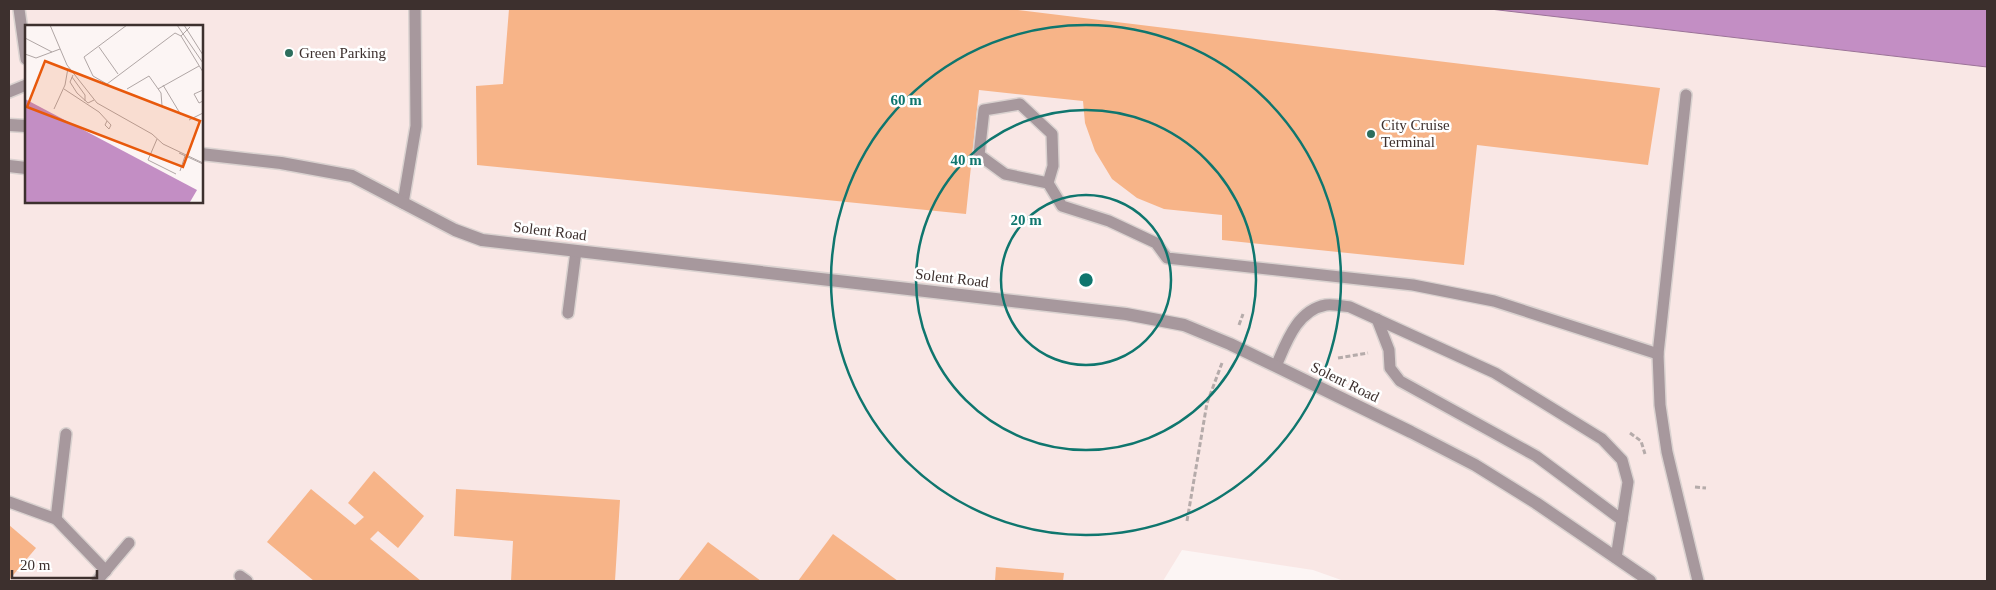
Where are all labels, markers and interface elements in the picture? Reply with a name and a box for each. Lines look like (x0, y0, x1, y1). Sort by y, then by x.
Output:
inset map (25, 25, 202, 202)
place label: Green Parking (299, 45, 387, 61)
marker: Green Parking (283, 47, 295, 59)
text: 60 m (890, 92, 922, 108)
place label: City Cruise Terminal (1381, 117, 1450, 150)
marker: City Cruise Terminal (1365, 128, 1377, 140)
text: 40 m (950, 152, 982, 168)
text: 20 m (1010, 212, 1042, 228)
street label: Solent Road (512, 219, 588, 243)
street label: Solent Road (914, 266, 990, 290)
centre of rings (1077, 271, 1095, 289)
street label: Solent Road (1308, 359, 1382, 406)
scale bar (12, 548, 98, 580)
text: 20 m (20, 557, 51, 573)

